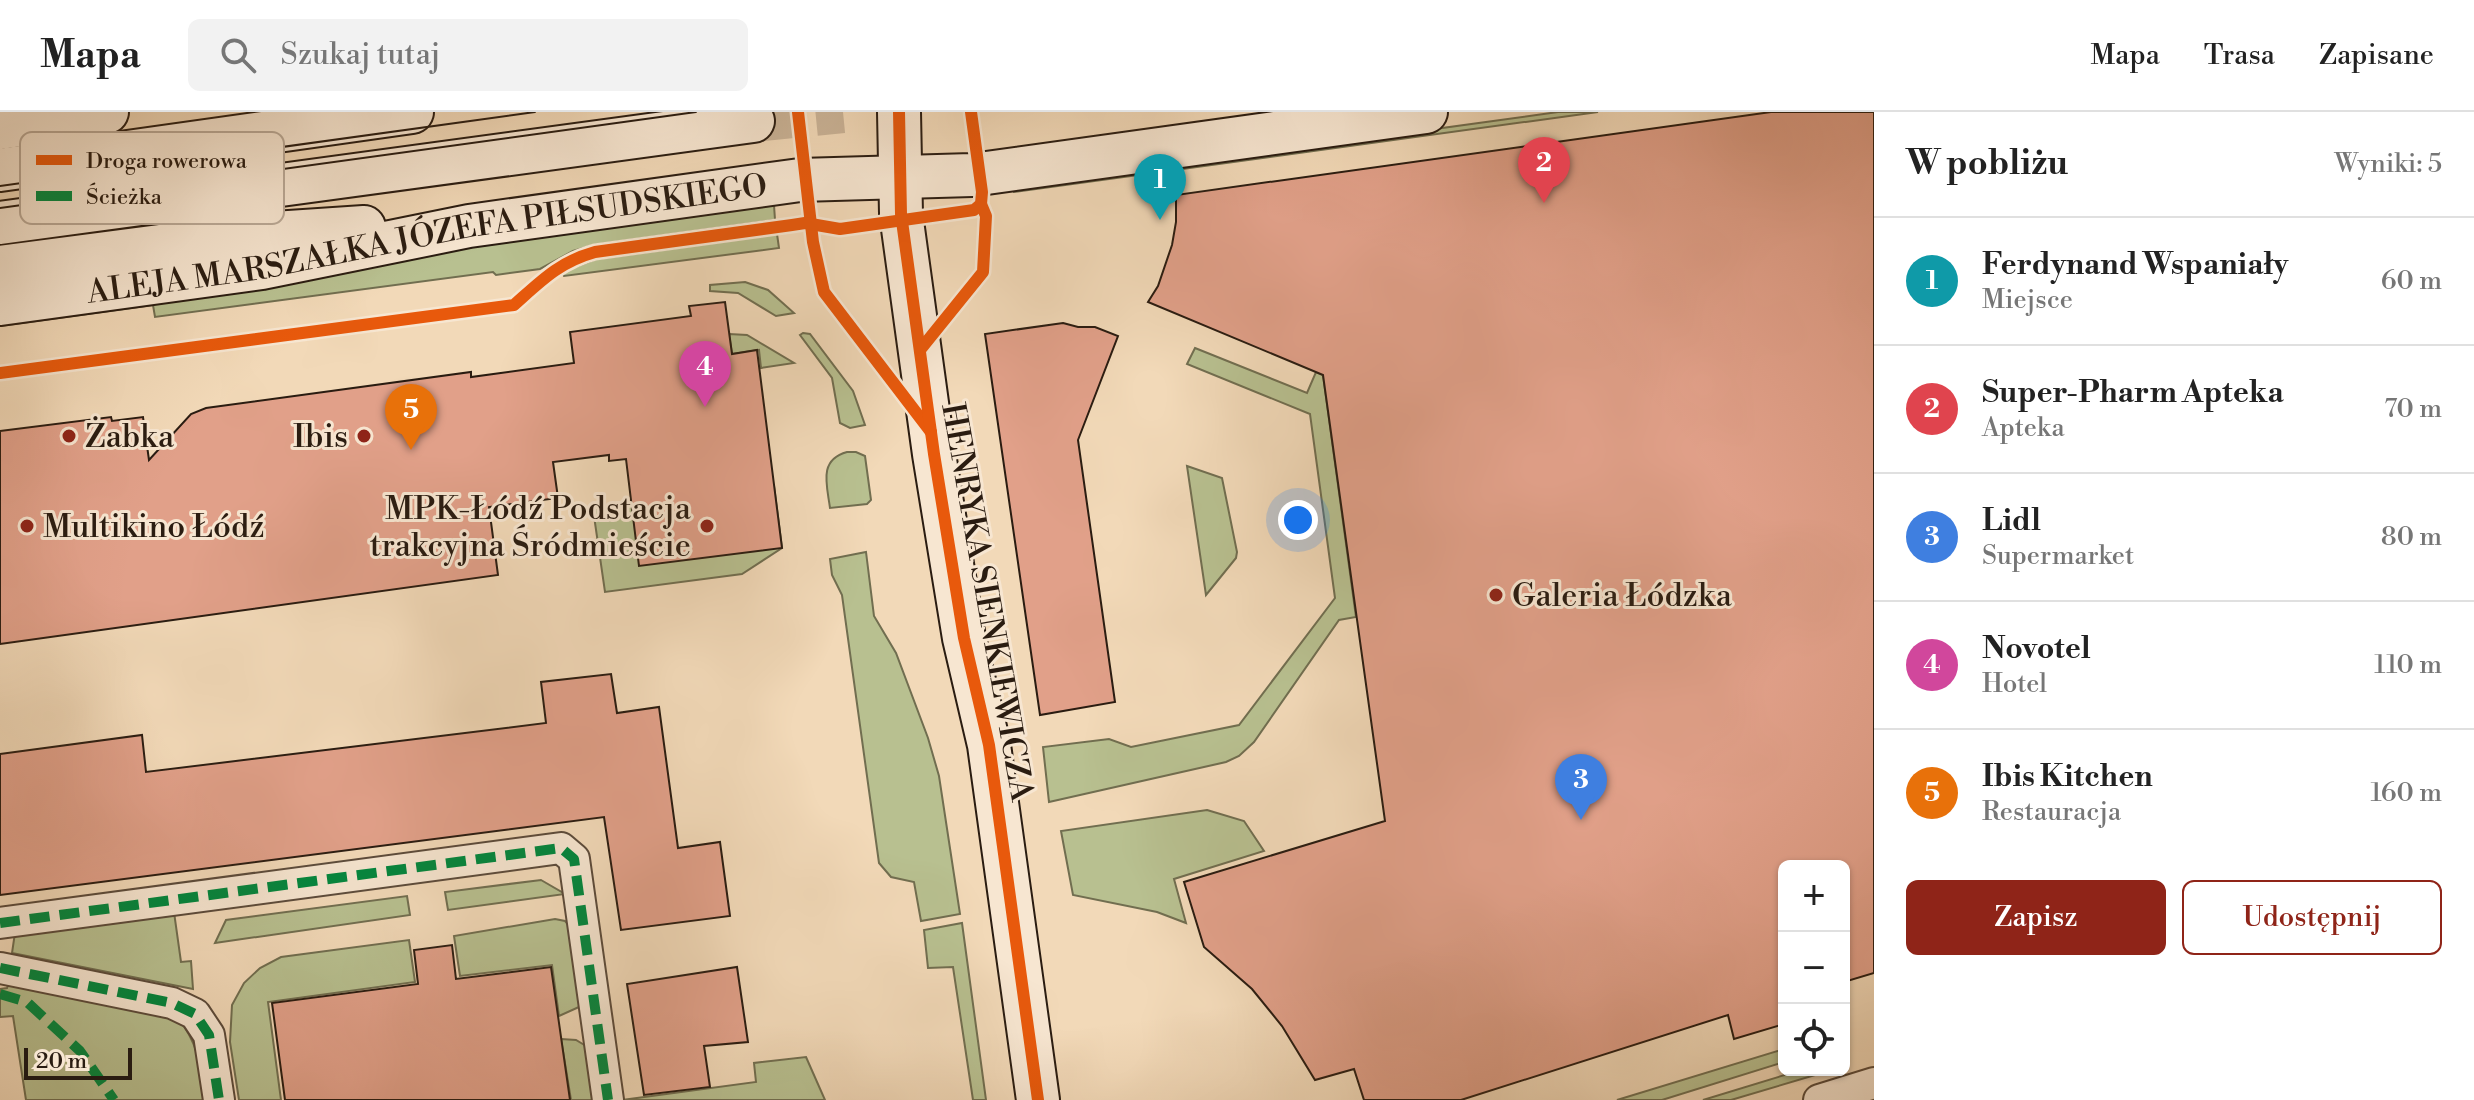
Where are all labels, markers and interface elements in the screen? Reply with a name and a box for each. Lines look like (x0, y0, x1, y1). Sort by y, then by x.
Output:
search box (188, 19, 748, 91)
text: Mapa (40, 32, 140, 79)
icon: search (216, 33, 260, 77)
text: Szukaj tutaj (280, 36, 441, 74)
text: Mapa (2091, 38, 2160, 73)
text: Trasa (2204, 38, 2275, 73)
text: Zapisane (2319, 38, 2434, 73)
legend (20, 132, 284, 224)
pin: 2 (1518, 137, 1570, 203)
text: W pobliżu (1906, 143, 2068, 185)
text: Droga rowerowa (86, 148, 248, 175)
text: Wyniki: 5 (2335, 148, 2442, 180)
pin: 1 (1134, 154, 1186, 220)
street label: ALEJA MARSZAŁKA JÓZEFA PIŁSUDSKIEGO (83, 166, 770, 313)
text: Ścieżka (86, 182, 163, 211)
text: Ferdynand Wspaniały (1982, 246, 2288, 284)
text: 1 (1926, 265, 1938, 297)
text: 60 m (2381, 265, 2442, 297)
text: Miejsce (1982, 284, 2073, 316)
pin: 4 (679, 341, 731, 407)
text: Super-Pharm Apteka (1982, 374, 2284, 412)
pin: 5 (385, 384, 437, 450)
text: 2 (1924, 393, 1940, 425)
text: 70 m (2384, 393, 2442, 425)
street label: HENRYKA SIENKIEWICZA (932, 400, 1042, 805)
text: Apteka (1982, 412, 2065, 444)
place label: Żabka (85, 416, 175, 457)
place label: Ibis (293, 417, 348, 457)
marker: Żabka (60, 427, 78, 445)
marker: Ibis (355, 427, 373, 445)
place label: MPK-Łódź Podstacja trakcyjna Śródmieście (370, 489, 692, 566)
your location (1278, 500, 1318, 540)
text: Lidl (1982, 502, 2041, 540)
place label: Multikino Łódź (43, 507, 265, 547)
marker: Multikino Łódź (18, 517, 36, 535)
marker: MPK-Łódź Podstacja trakcyjna Śródmieście (698, 517, 716, 535)
text: 3 (1924, 521, 1940, 553)
text: 80 m (2381, 521, 2442, 553)
text: Supermarket (1982, 540, 2134, 572)
place label: Galeria Łódzka (1512, 576, 1733, 616)
marker: Galeria Łódzka (1487, 586, 1505, 604)
text: Novotel (1982, 630, 2091, 668)
text: 4 (1923, 649, 1941, 681)
text: 110 m (2374, 649, 2442, 681)
text: Hotel (1982, 668, 2047, 700)
pin: 3 (1555, 754, 1607, 820)
text: Ibis Kitchen (1982, 758, 2153, 796)
text: 5 (1924, 777, 1940, 809)
text: 160 m (2371, 777, 2442, 809)
text: Restauracja (1982, 796, 2121, 828)
map controls (1778, 860, 1850, 1076)
button: + (1778, 860, 1850, 932)
button: Zapisz (1906, 880, 2166, 955)
button: Udostępnij (2182, 880, 2442, 955)
button: − (1778, 932, 1850, 1004)
button: locate (1778, 1004, 1850, 1076)
scale bar (24, 1044, 132, 1080)
text: 20 m (36, 1048, 87, 1075)

